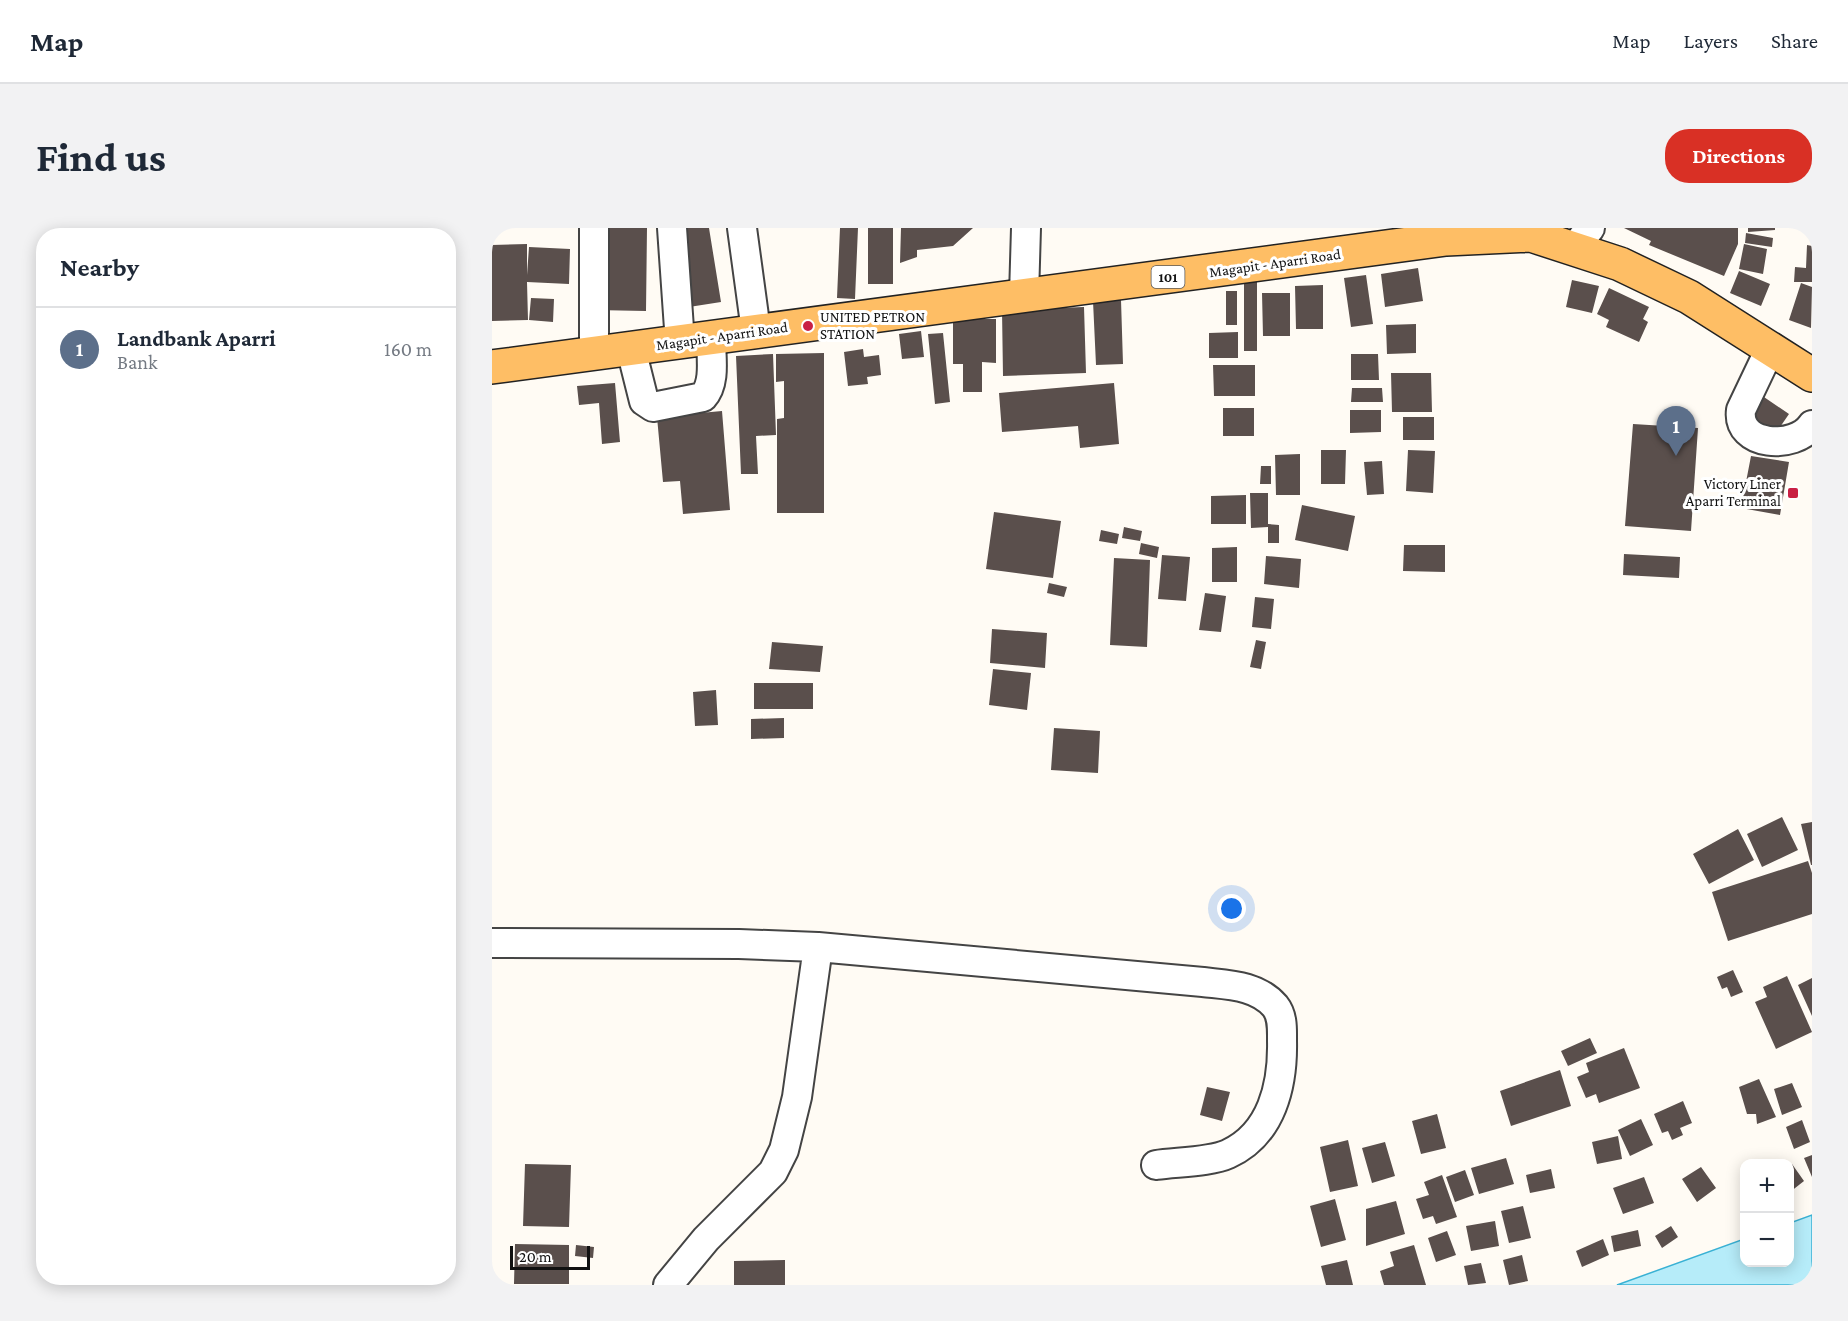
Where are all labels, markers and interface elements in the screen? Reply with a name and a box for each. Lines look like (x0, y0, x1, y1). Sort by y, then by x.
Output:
text: Map (30, 26, 83, 57)
text: Map (1612, 29, 1651, 53)
text: Layers (1684, 29, 1738, 53)
text: Share (1771, 29, 1818, 53)
button: Directions (1665, 129, 1812, 183)
text: Find us (36, 133, 166, 180)
street label: Magapit - Aparri Road (1208, 246, 1342, 281)
text: Nearby (60, 253, 139, 282)
road number: 101 (1152, 266, 1184, 288)
place label: UNITED PETRON STATION (820, 309, 925, 342)
street label: Magapit - Aparri Road (655, 319, 789, 354)
marker: UNITED PETRON STATION (801, 319, 815, 333)
text: Landbank Aparri (117, 326, 276, 351)
text: 1 (76, 338, 83, 360)
text: 160 m (384, 338, 432, 360)
text: Bank (117, 351, 158, 373)
pin: 1 (1656, 406, 1696, 456)
place label: Victory Liner Aparri Terminal (1686, 476, 1782, 510)
marker: Victory Liner Aparri Terminal (1786, 486, 1800, 500)
your location (1217, 894, 1246, 923)
map controls (1740, 1159, 1794, 1267)
button: + (1740, 1159, 1794, 1213)
button: − (1740, 1213, 1794, 1267)
scale bar (510, 1243, 590, 1270)
text: 20 m (519, 1248, 552, 1265)

